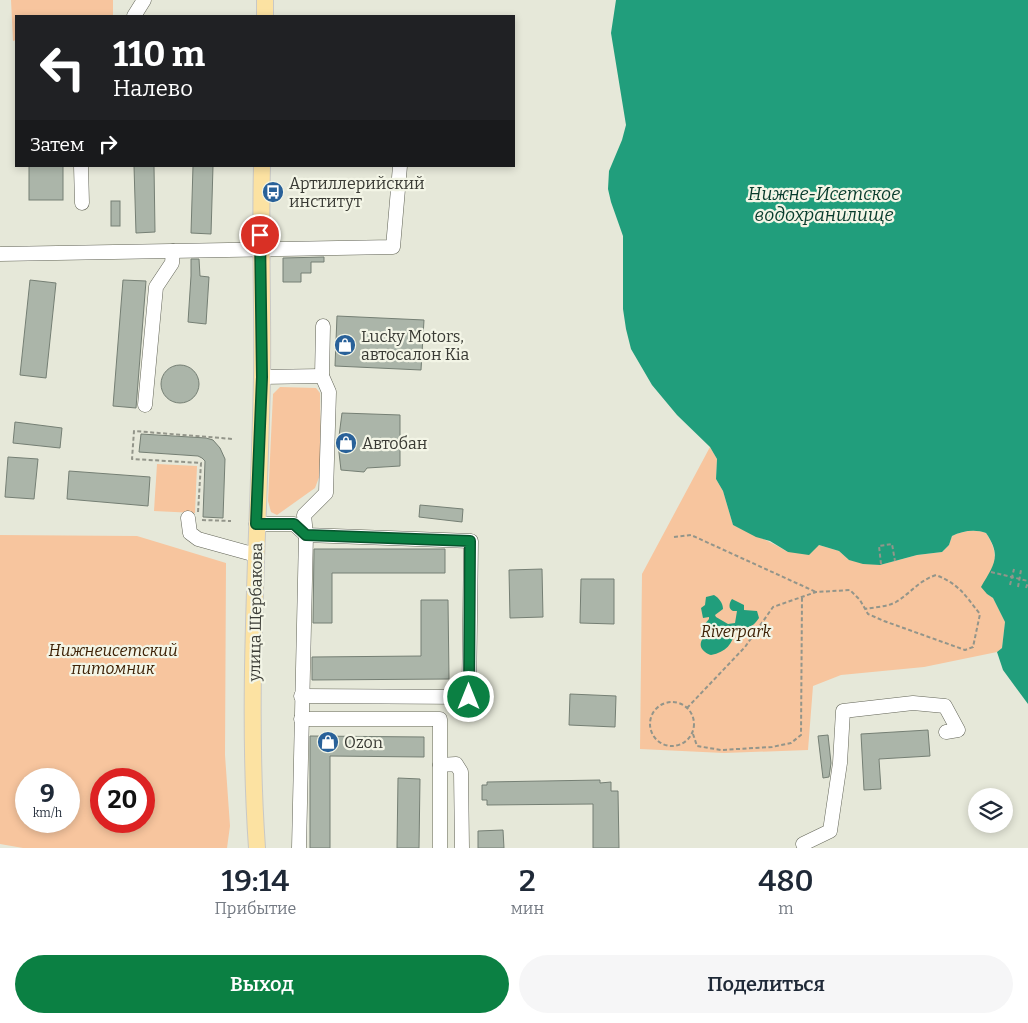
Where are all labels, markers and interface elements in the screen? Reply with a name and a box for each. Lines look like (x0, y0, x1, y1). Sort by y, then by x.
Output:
text: 110 m (113, 33, 205, 75)
icon: left (30, 35, 95, 100)
text: Налево (113, 75, 193, 102)
icon: right (94, 130, 122, 158)
text: Затем (30, 133, 84, 156)
place label: Артиллерийский институт (289, 174, 425, 211)
bus stop icon: Артиллерийский институт (261, 180, 285, 204)
water label: Нижне-Исетское водохранилище (748, 183, 900, 226)
pin (239, 214, 281, 256)
icon: arrive (246, 221, 274, 249)
place label: Lucky Motors, автосалон Kia (361, 327, 469, 364)
shop icon: Lucky Motors, автосалон Kia (333, 333, 357, 357)
shop icon: Автобан (334, 431, 358, 455)
place label: Автобан (362, 434, 427, 453)
street label: улица Щербакова (245, 542, 266, 683)
park label: Riverpark (701, 622, 772, 641)
park label: Нижнеисетский питомник (48, 641, 178, 678)
position arrow (442, 670, 494, 722)
shop icon: Ozon (316, 730, 340, 754)
place label: Ozon (344, 733, 383, 752)
speed limit sign: 20 (90, 768, 155, 833)
text: 9 (40, 779, 55, 809)
map controls (968, 788, 1013, 833)
button: layers (968, 788, 1013, 833)
text: km/h (33, 806, 62, 820)
text: 19:14 (221, 863, 289, 899)
text: 2 (519, 863, 536, 899)
text: 480 (758, 863, 814, 899)
text: Прибытие (214, 899, 296, 918)
text: мин (511, 899, 544, 918)
text: m (778, 899, 794, 918)
button: Выход (15, 955, 509, 1013)
button: Поделиться (519, 955, 1013, 1013)

